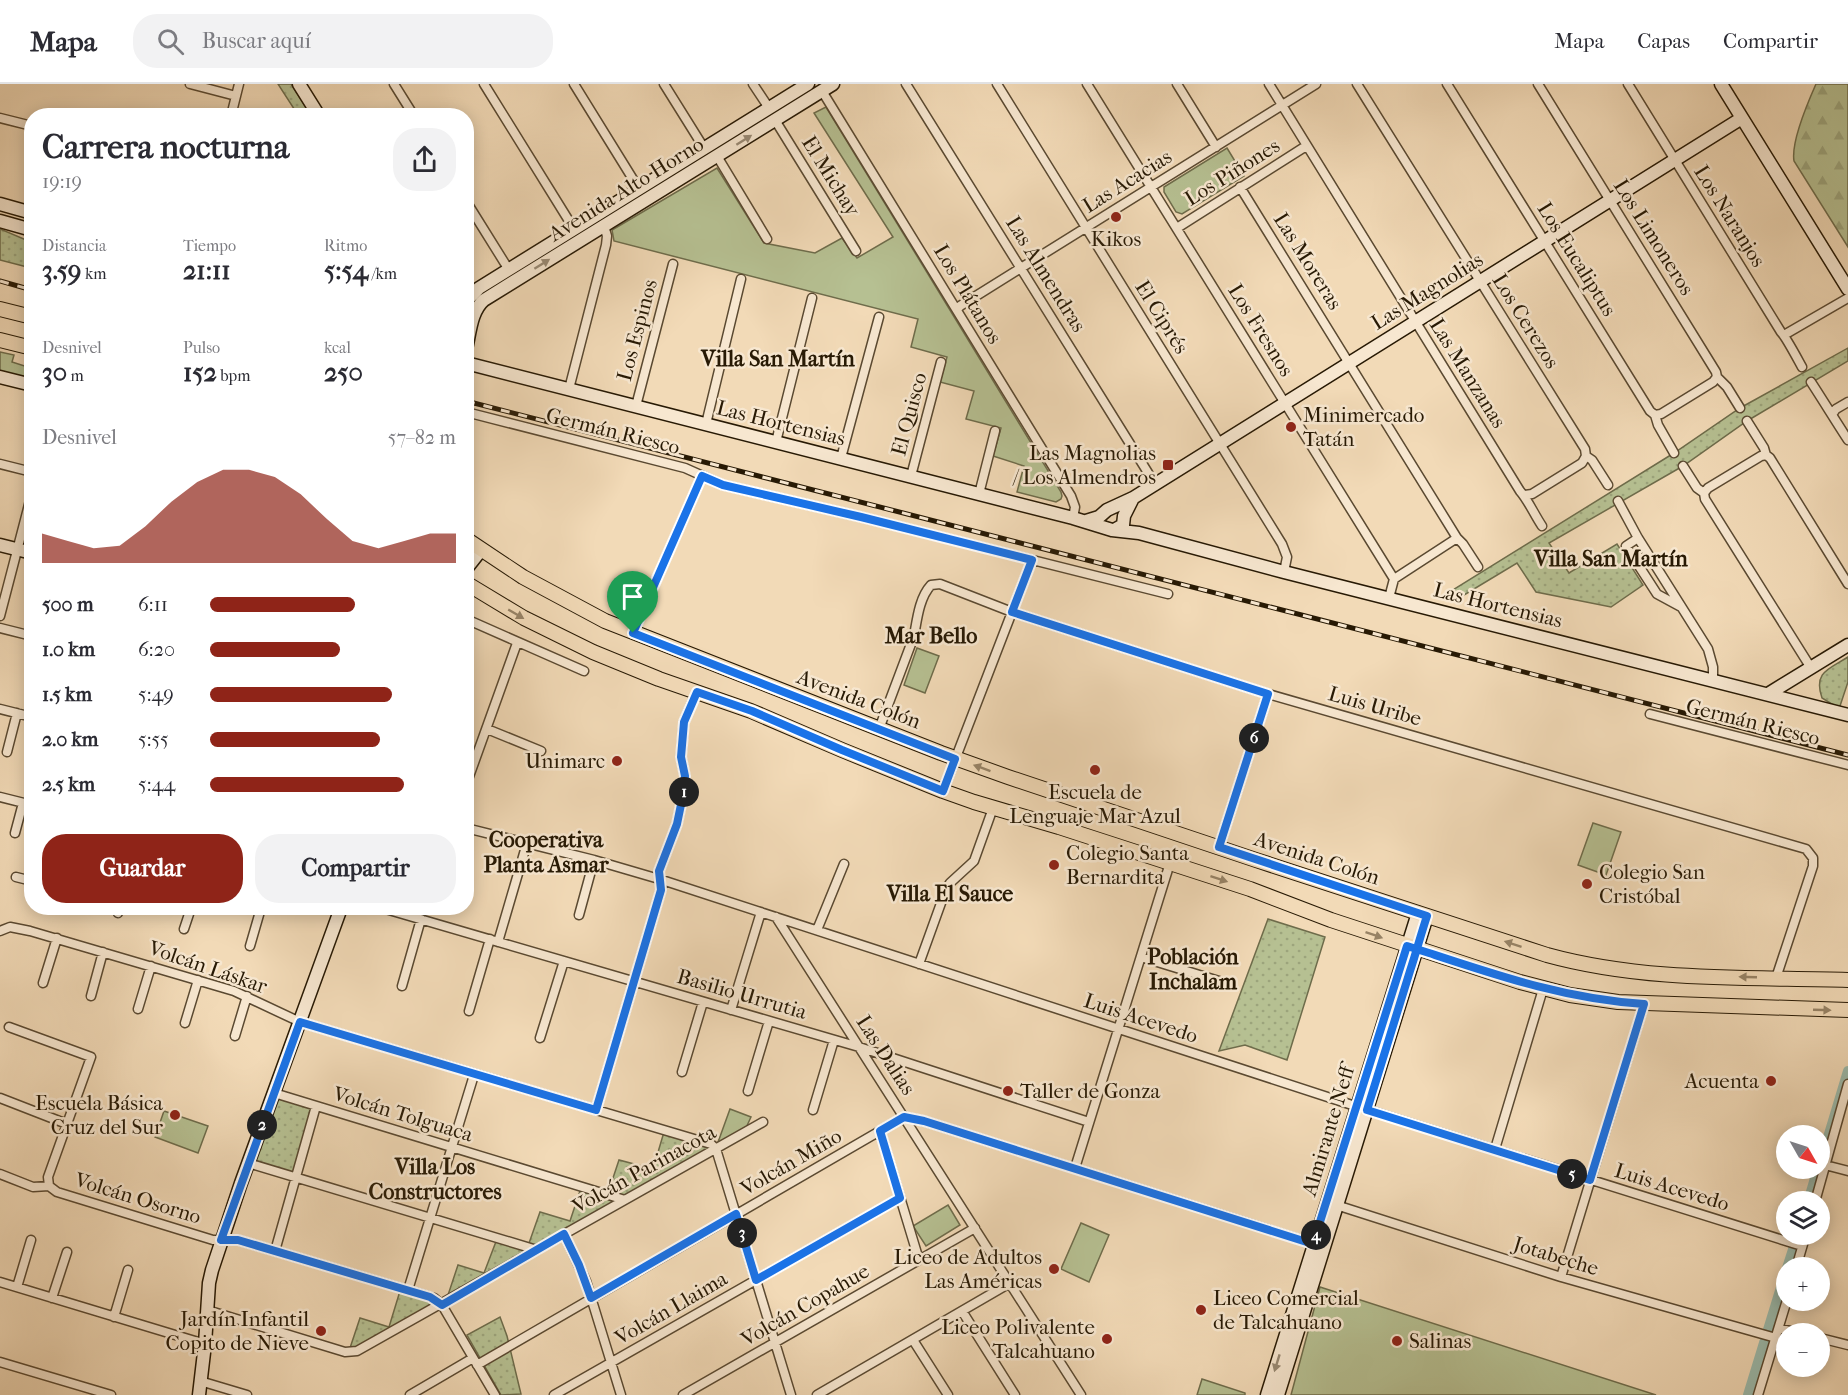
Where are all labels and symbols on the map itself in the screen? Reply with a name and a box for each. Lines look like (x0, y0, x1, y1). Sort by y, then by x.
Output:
street label: Avenida Alto Horno (543, 132, 708, 247)
street label: El Michay (797, 132, 865, 221)
street label: Los Piñones (1180, 133, 1284, 211)
one-way arrow (735, 134, 752, 145)
street label: Las Acacias (1078, 144, 1176, 218)
street label: Los Naranjos (1689, 161, 1771, 271)
street label: Los Limoneros (1609, 175, 1699, 300)
street label: Los Eucaliptus (1532, 198, 1622, 321)
street label: Las Moreras (1269, 208, 1347, 314)
marker: Kikos (1109, 210, 1123, 224)
street label: Las Almendras (1001, 212, 1091, 336)
place label: Kikos (1091, 227, 1141, 251)
street label: Los Plátanos (929, 240, 1007, 348)
street label: Las Magnolias (1367, 247, 1487, 335)
one-way arrow (534, 259, 550, 270)
street label: Los Cerezos (1487, 269, 1565, 373)
street label: Los Espinos (612, 276, 662, 383)
street label: El Ciprés (1130, 276, 1194, 358)
street label: Los Fresnos (1223, 279, 1299, 381)
street label: Las Manzanas (1425, 314, 1511, 432)
district label: Villa San Martín (700, 346, 855, 372)
street label: El Quisco (886, 370, 932, 458)
street label: Las Hortensias (714, 395, 848, 451)
street label: Germán Riesco (543, 403, 683, 459)
place label: Minimercado Tatán (1303, 403, 1425, 451)
marker: Minimercado Tatán (1284, 420, 1298, 434)
place label: Las Magnolias / Los Almendros (1012, 441, 1156, 489)
marker: Las Magnolias / Los Almendros (1161, 458, 1175, 472)
district label: Villa San Martín (1533, 546, 1688, 572)
pin (607, 571, 658, 633)
street label: Las Hortensias (1431, 577, 1565, 633)
one-way arrow (508, 609, 525, 619)
district label: Mar Bello (884, 623, 977, 649)
street label: Avenida Colón (793, 664, 924, 734)
street label: Luis Uribe (1326, 681, 1424, 731)
street label: Germán Riesco (1683, 694, 1823, 750)
pin: 6 (1239, 723, 1269, 753)
place label: Unimarc (525, 749, 605, 773)
marker: Unimarc (610, 754, 624, 768)
one-way arrow (972, 763, 990, 773)
marker: Escuela de Lenguaje Mar Azul (1088, 763, 1102, 777)
pin: 1 (669, 777, 699, 807)
place label: Escuela de Lenguaje Mar Azul (1009, 780, 1181, 828)
street label: Avenida Colón (1250, 826, 1383, 890)
district label: Cooperativa Planta Asmar (483, 827, 609, 878)
place label: Colegio Santa Bernardita (1066, 841, 1189, 889)
marker: Colegio Santa Bernardita (1047, 858, 1061, 872)
place label: Colegio San Cristóbal (1599, 860, 1705, 908)
one-way arrow (1210, 875, 1228, 884)
marker: Colegio San Cristóbal (1580, 877, 1594, 891)
district label: Villa El Sauce (886, 881, 1013, 907)
one-way arrow (1365, 930, 1383, 940)
street label: Volcán Láskar (145, 935, 271, 999)
one-way arrow (1504, 939, 1522, 948)
district label: Población Inchalam (1147, 944, 1239, 995)
street label: Basilio Urrutia (674, 964, 810, 1024)
one-way arrow (1738, 973, 1757, 982)
street label: Luis Acevedo (1081, 988, 1201, 1048)
one-way arrow (1812, 1005, 1831, 1014)
street label: Las Dalias (851, 1011, 921, 1099)
street label: Almirante Neff (1297, 1059, 1360, 1200)
place label: Acuenta (1684, 1069, 1759, 1093)
marker: Acuenta (1764, 1074, 1778, 1088)
place label: Taller de Gonza (1020, 1079, 1161, 1103)
street label: Volcán Tolguaca (329, 1081, 476, 1147)
marker: Taller de Gonza (1001, 1084, 1015, 1098)
place label: Escuela Básica Cruz del Sur (35, 1091, 163, 1139)
marker: Escuela Básica Cruz del Sur (168, 1108, 182, 1122)
pin: 2 (247, 1110, 277, 1140)
street label: Volcán Parinacota (567, 1119, 720, 1219)
street label: Volcán Miño (735, 1124, 846, 1201)
north arrow (1776, 1125, 1830, 1179)
district label: Villa Los Constructores (368, 1154, 502, 1205)
street label: Luis Acevedo (1612, 1158, 1732, 1216)
pin: 5 (1557, 1159, 1587, 1189)
street label: Volcán Osorno (71, 1167, 204, 1229)
pin: 3 (727, 1218, 757, 1248)
pin: 4 (1301, 1220, 1331, 1250)
street label: Jotabeche (1509, 1231, 1602, 1280)
place label: Liceo de Adultos Las Américas (894, 1245, 1042, 1293)
street label: Volcán Copahue (736, 1259, 873, 1352)
marker: Liceo de Adultos Las Américas (1047, 1262, 1061, 1276)
street label: Volcán Llaima (610, 1266, 732, 1350)
place label: Liceo Comercial de Talcahuano (1213, 1286, 1359, 1334)
marker: Liceo Comercial de Talcahuano (1194, 1303, 1208, 1317)
place label: Jardín Infantil Copito de Nieve (165, 1307, 309, 1355)
place label: Liceo Polivalente Talcahuano (941, 1315, 1095, 1363)
marker: Jardín Infantil Copito de Nieve (314, 1324, 328, 1338)
place label: Salinas (1409, 1329, 1471, 1353)
marker: Liceo Polivalente Talcahuano (1100, 1332, 1114, 1346)
marker: Salinas (1390, 1334, 1404, 1348)
one-way arrow (1272, 1354, 1281, 1372)

